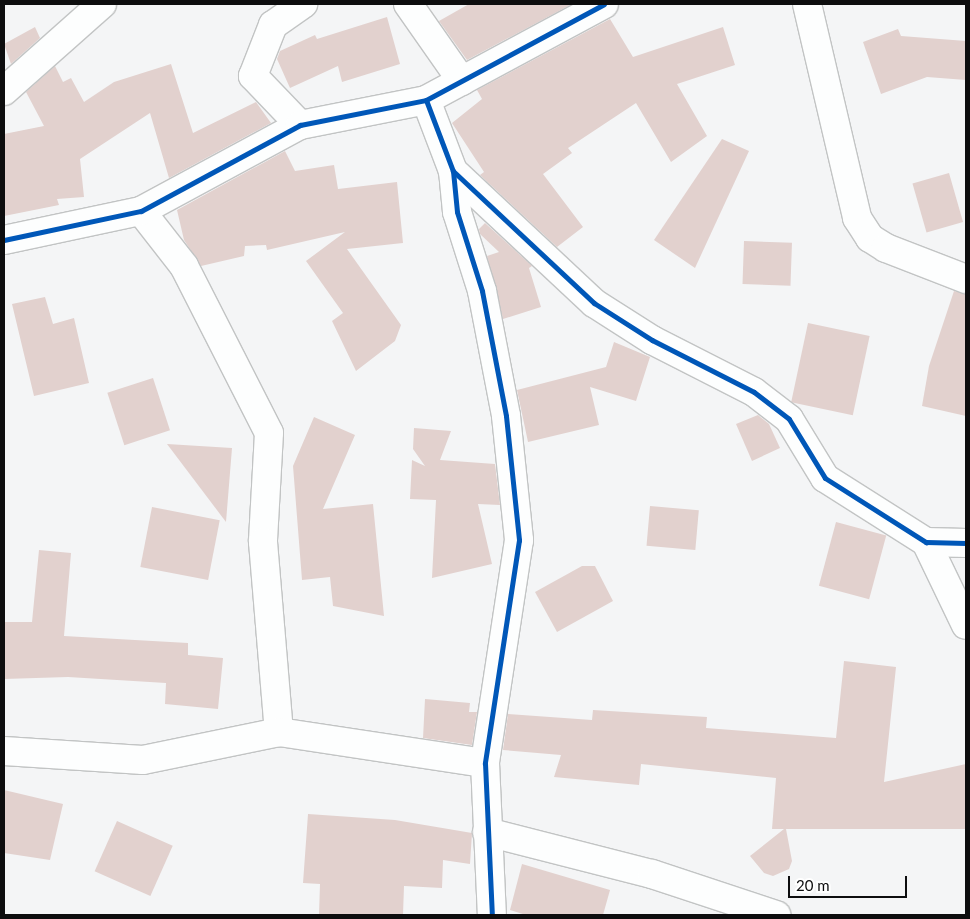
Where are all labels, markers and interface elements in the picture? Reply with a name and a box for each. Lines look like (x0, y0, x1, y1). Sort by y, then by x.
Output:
scale bar (790, 866, 909, 898)
text: 20 m (796, 876, 830, 894)

